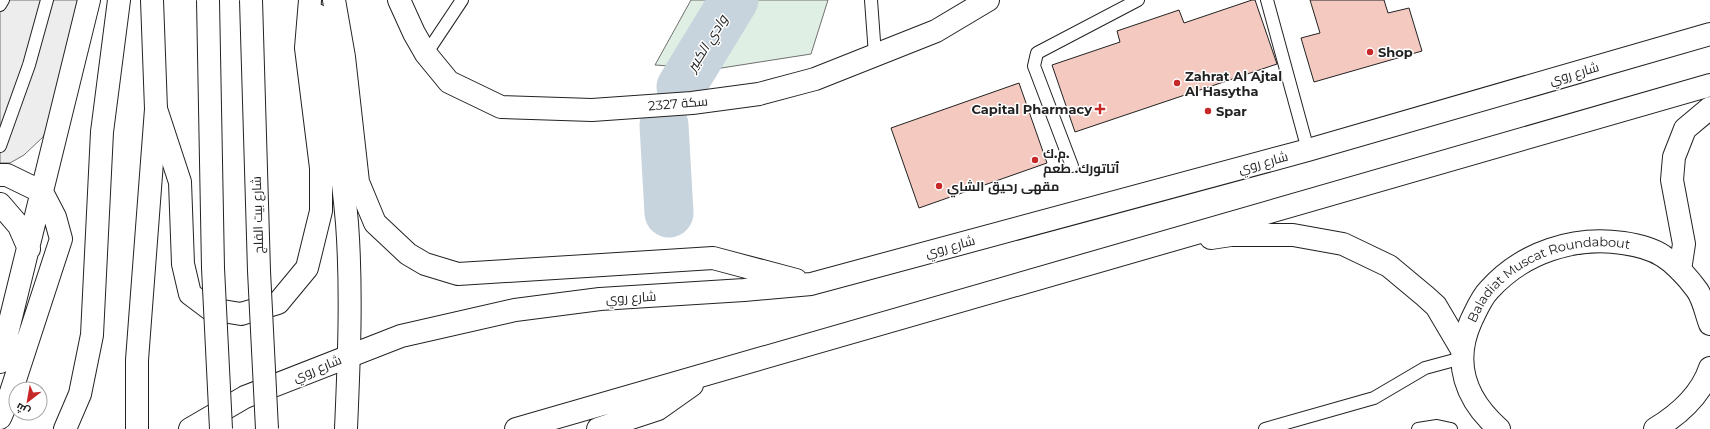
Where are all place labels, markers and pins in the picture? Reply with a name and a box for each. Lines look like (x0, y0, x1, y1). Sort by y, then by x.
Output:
place label: Shop (1378, 44, 1413, 60)
marker: Shop (1365, 47, 1375, 57)
place label: Zahrat Al Ajtal Al Hasytha (1184, 68, 1282, 99)
marker: Zahrat Al Ajtal Al Hasytha (1172, 78, 1182, 88)
place label: Capital Pharmacy (971, 101, 1092, 117)
place label: Spar (1216, 103, 1247, 119)
marker: Capital Pharmacy (1095, 104, 1105, 114)
marker: Spar (1203, 106, 1213, 116)
place label: م.ك. ٱتاتورك. طعم (1043, 145, 1119, 178)
marker: م.ك. ٱتاتورك. طعم (1030, 155, 1040, 165)
place label: مقهى رحيق الشاي (947, 178, 1059, 198)
marker: مقهى رحيق الشاي (934, 181, 944, 191)

